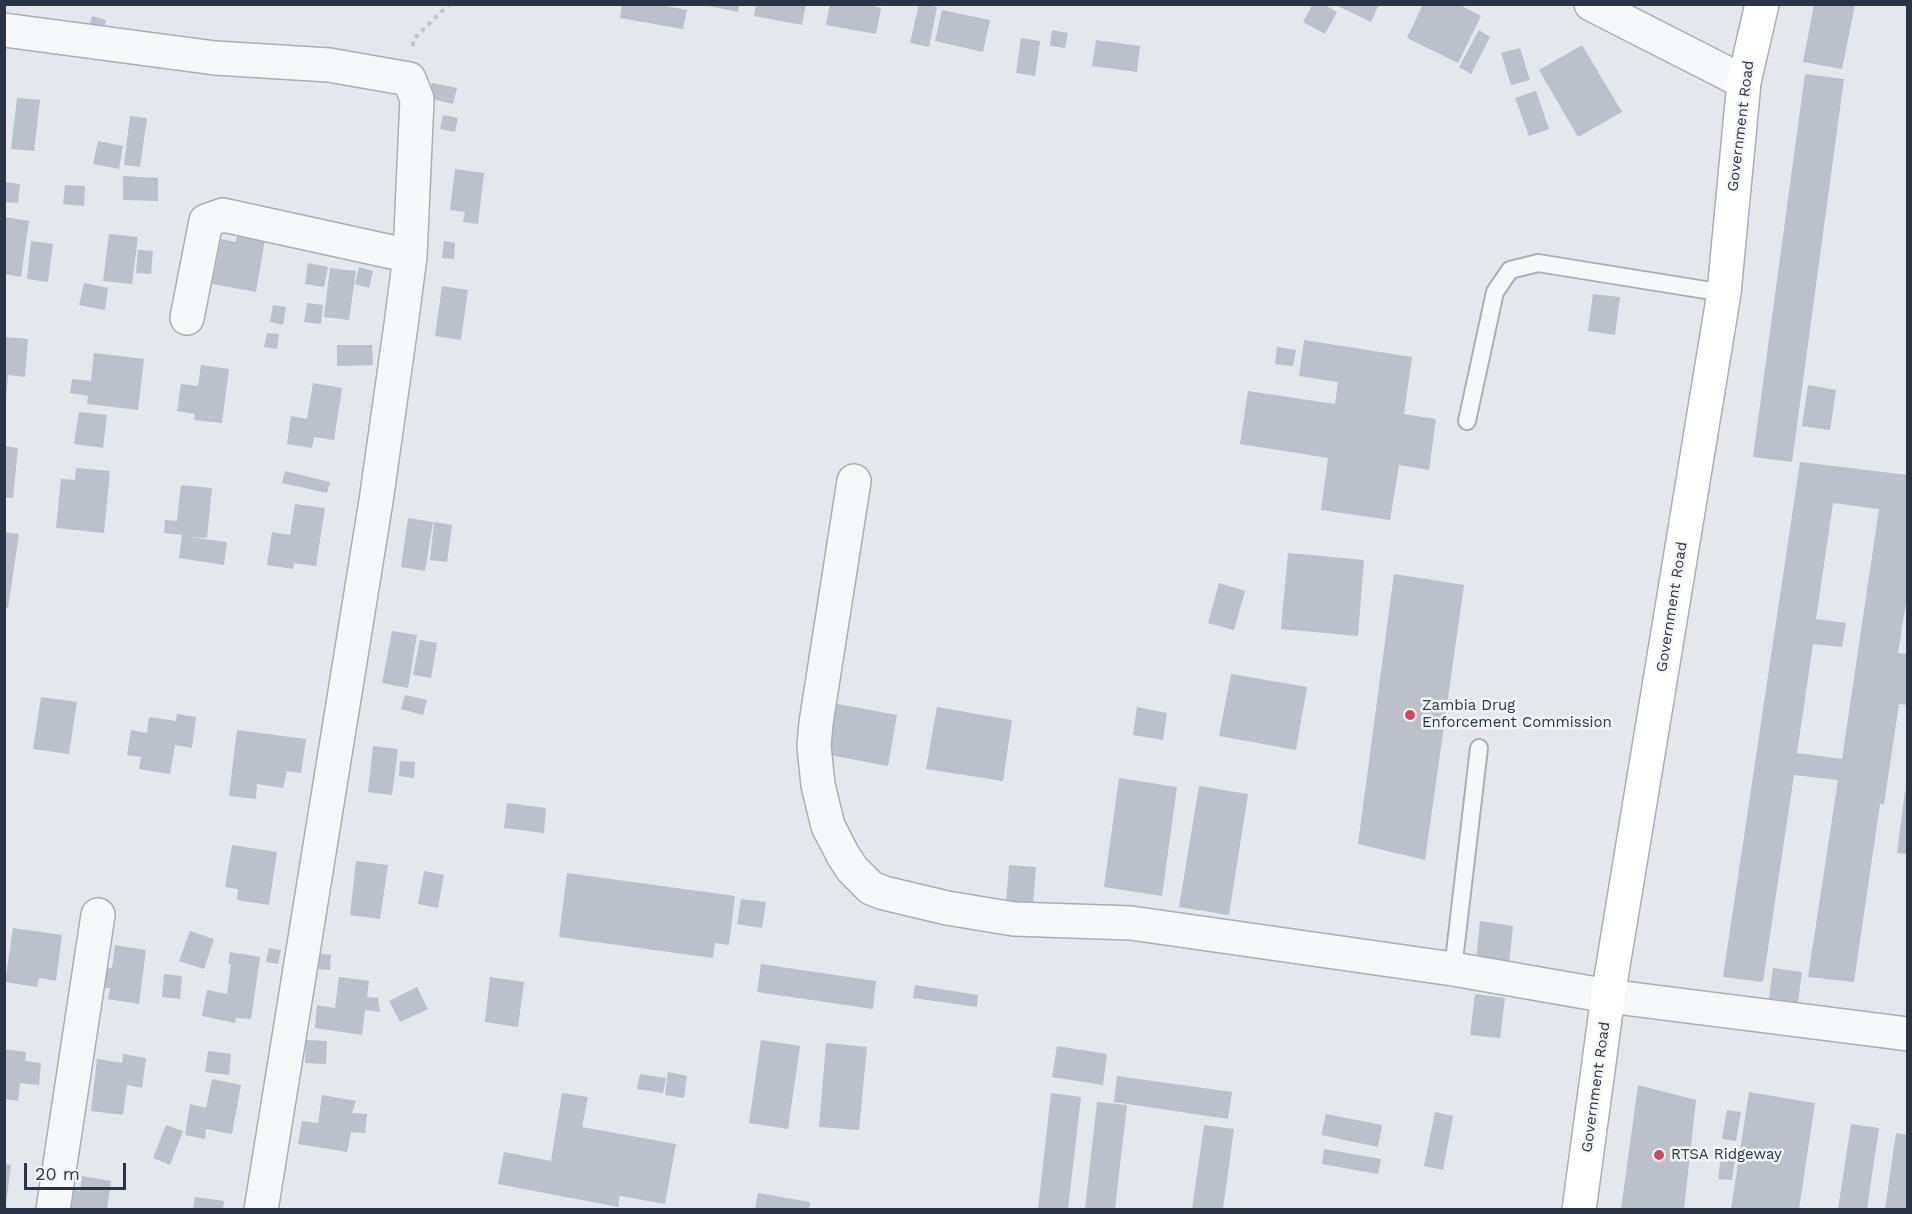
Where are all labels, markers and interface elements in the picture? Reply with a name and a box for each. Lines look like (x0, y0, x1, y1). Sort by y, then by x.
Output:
street label: Government Road (1724, 59, 1758, 193)
street label: Government Road (1653, 540, 1691, 674)
place label: Zambia Drug Enforcement Commission (1422, 697, 1612, 732)
marker: Zambia Drug Enforcement Commission (1403, 708, 1417, 722)
street label: Government Road (1578, 1020, 1614, 1154)
place label: RTSA Ridgeway (1671, 1146, 1782, 1164)
marker: RTSA Ridgeway (1652, 1148, 1666, 1162)
scale bar (27, 1151, 129, 1189)
text: 20 m (35, 1163, 80, 1184)

